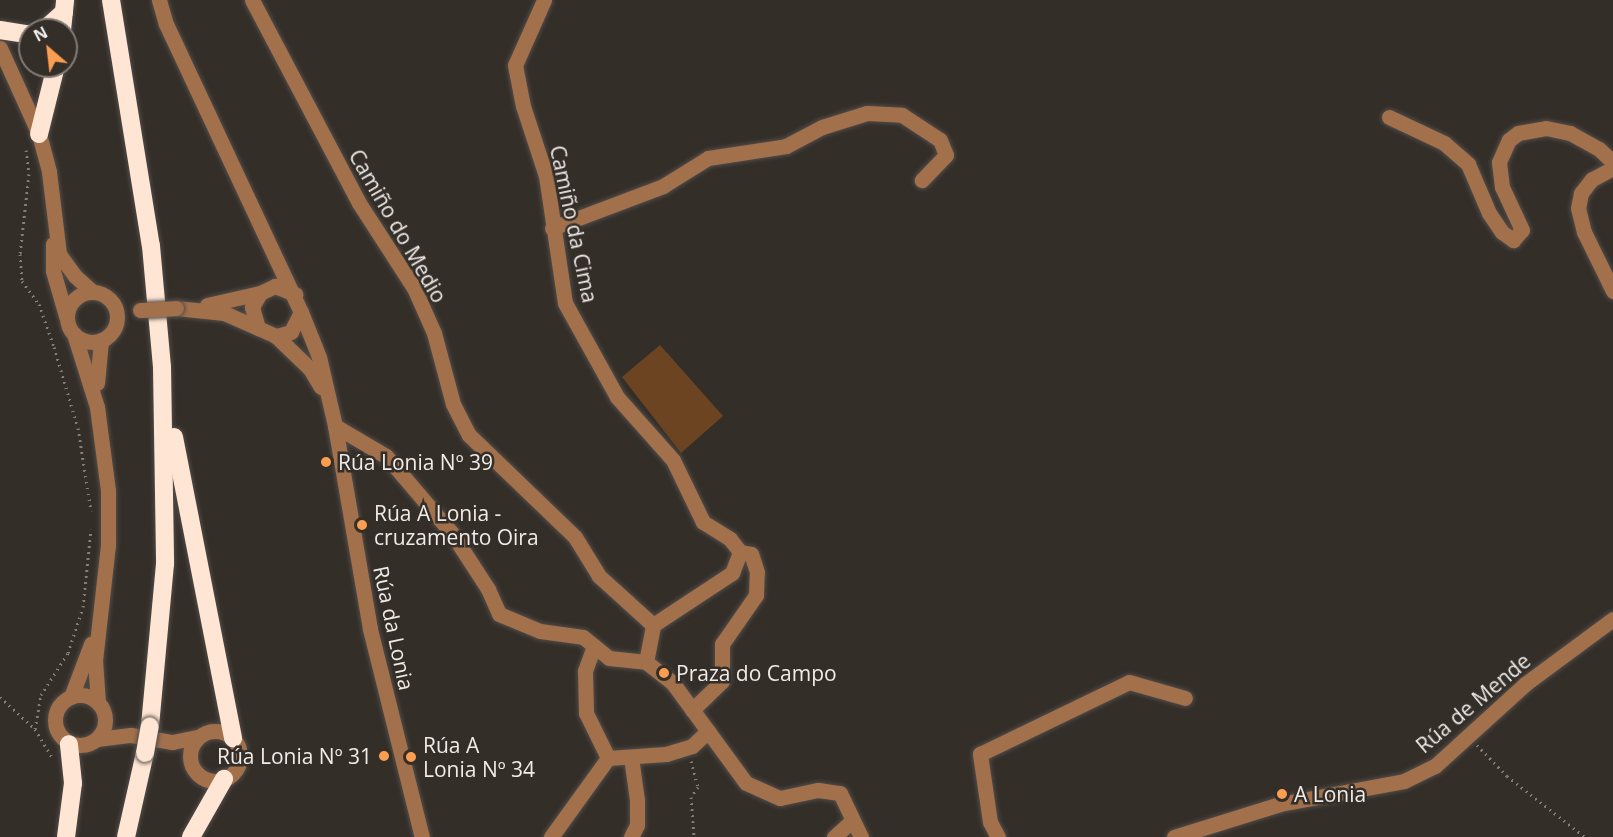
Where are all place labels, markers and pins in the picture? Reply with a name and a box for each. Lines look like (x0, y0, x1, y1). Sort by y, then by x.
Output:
place label: Rúa Lonia Nº 39 (338, 449, 493, 475)
marker: Rúa Lonia Nº 39 (319, 455, 333, 469)
place label: Rúa A Lonia - cruzamento Oira (374, 500, 539, 550)
marker: Rúa A Lonia - cruzamento Oira (355, 518, 369, 532)
place label: Praza do Campo (676, 660, 837, 686)
marker: Praza do Campo (657, 666, 671, 680)
place label: Rúa A Lonia Nº 34 (423, 732, 535, 782)
place label: Rúa Lonia Nº 31 (217, 743, 372, 769)
marker: Rúa Lonia Nº 31 (377, 749, 391, 763)
marker: Rúa A Lonia Nº 34 (404, 750, 418, 764)
place label: A Lonia (1294, 781, 1366, 807)
marker: A Lonia (1275, 787, 1289, 801)

